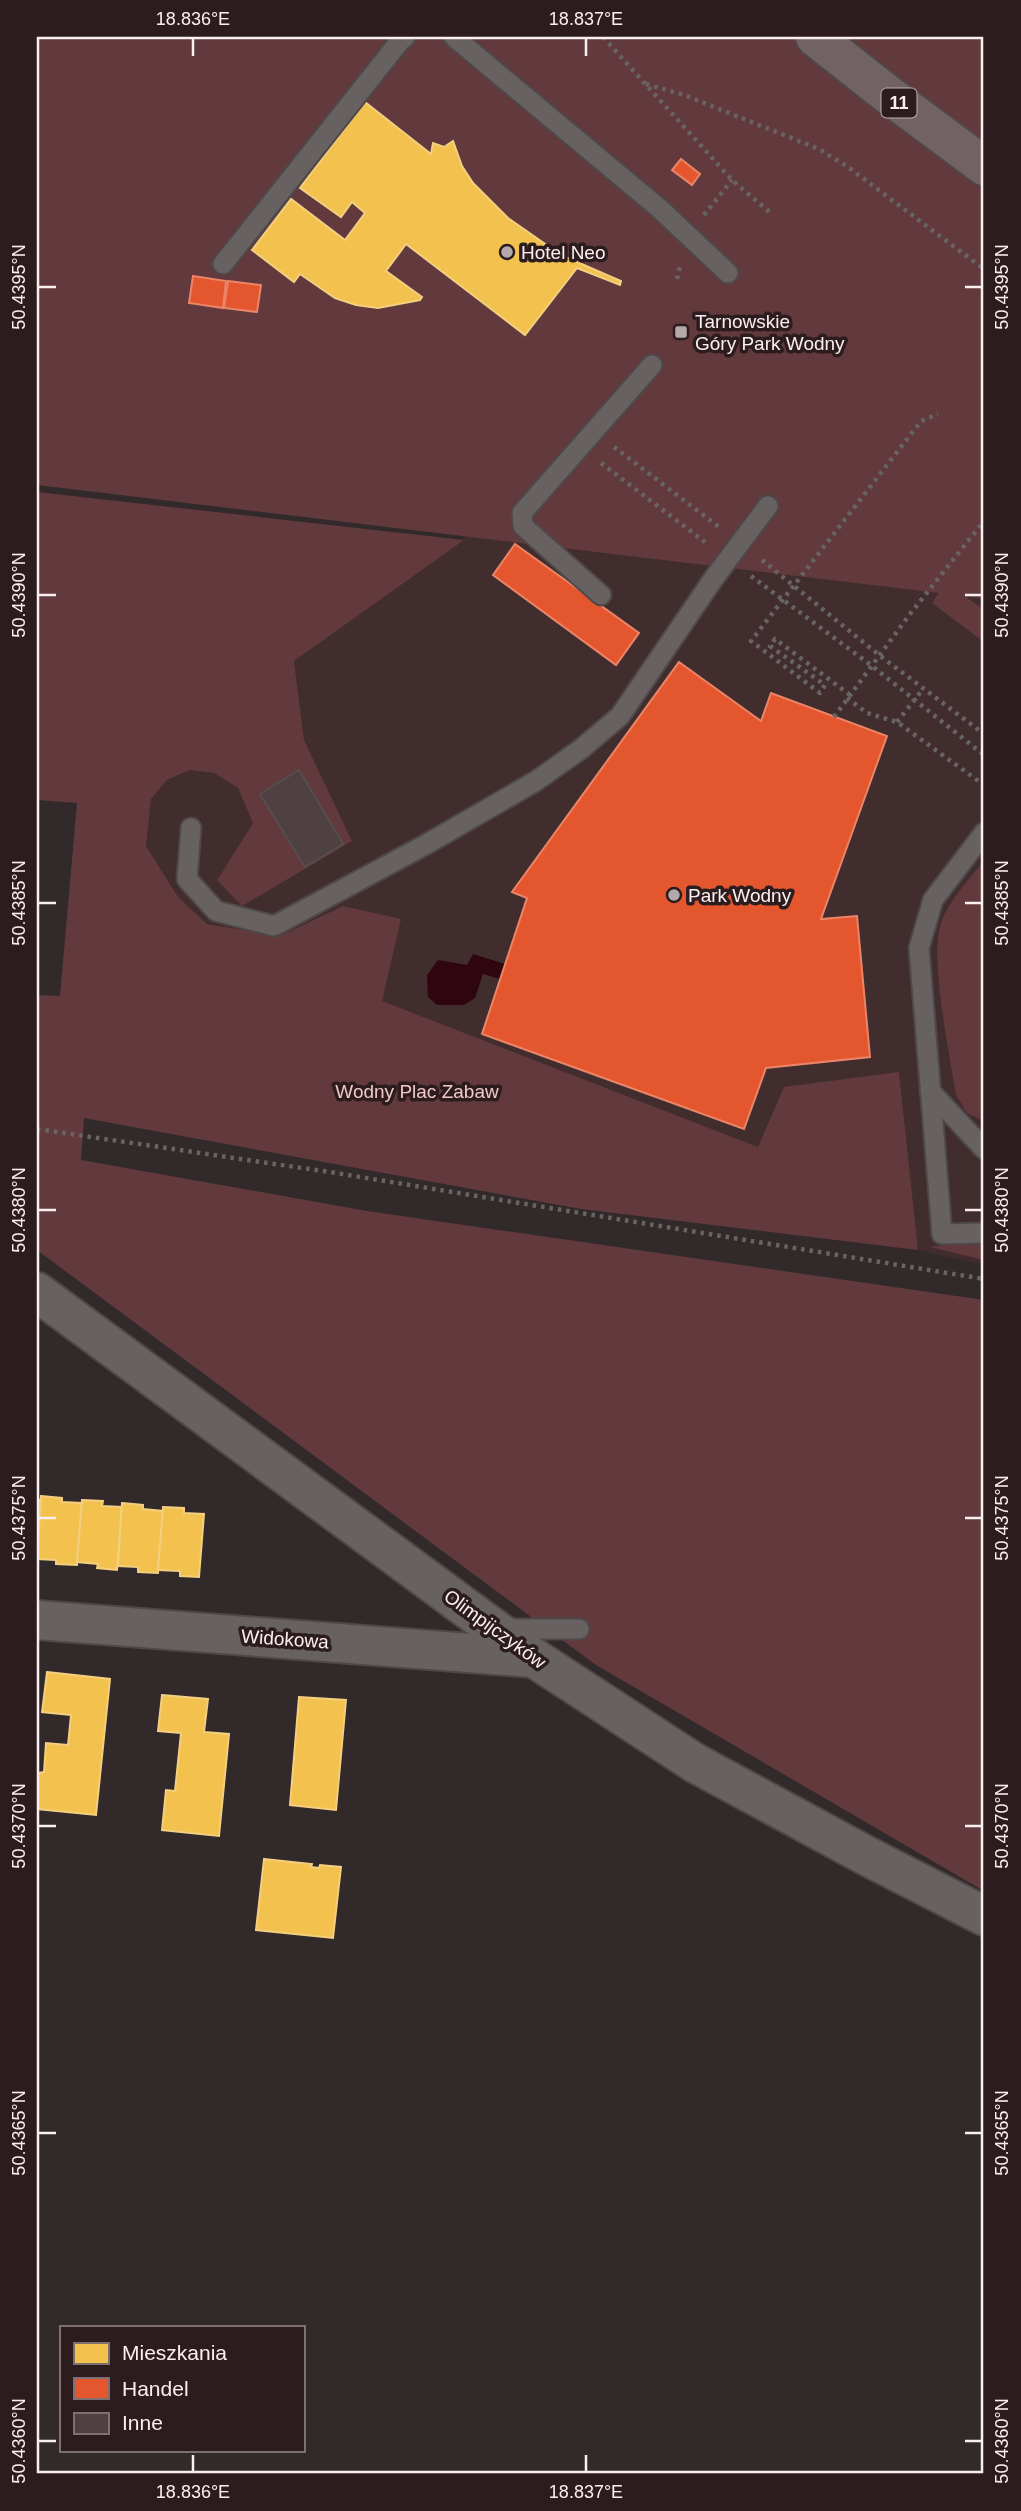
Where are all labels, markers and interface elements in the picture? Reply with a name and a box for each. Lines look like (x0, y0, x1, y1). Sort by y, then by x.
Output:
text: 18.836°E (156, 9, 230, 29)
text: 18.837°E (549, 9, 623, 29)
road number: 11 (881, 88, 916, 118)
place label: Hotel Neo (521, 242, 606, 263)
text: 50.4395°N (9, 244, 29, 330)
marker: Hotel Neo (499, 244, 515, 260)
text: 50.4395°N (992, 244, 1012, 330)
place label: Tarnowskie Góry Park Wodny (695, 311, 845, 354)
marker: Tarnowskie Góry Park Wodny (673, 324, 689, 340)
text: 50.4390°N (9, 552, 29, 638)
text: 50.4390°N (992, 552, 1012, 638)
text: 50.4385°N (9, 860, 29, 946)
text: 50.4385°N (992, 860, 1012, 946)
place label: Park Wodny (688, 885, 792, 906)
marker: Park Wodny (666, 887, 682, 903)
park label: Wodny Plac Zabaw (335, 1081, 499, 1102)
text: 50.4380°N (9, 1167, 29, 1253)
text: 50.4380°N (992, 1167, 1012, 1253)
text: 50.4375°N (9, 1475, 29, 1561)
text: 50.4375°N (992, 1475, 1012, 1561)
street label: Olimpijczyków (440, 1585, 550, 1673)
street label: Widokowa (241, 1625, 330, 1653)
text: 50.4370°N (9, 1783, 29, 1869)
text: 50.4370°N (992, 1783, 1012, 1869)
text: 50.4365°N (9, 2090, 29, 2176)
text: 50.4365°N (992, 2090, 1012, 2176)
legend (60, 2326, 304, 2452)
text: Mieszkania (122, 2341, 227, 2364)
text: Handel (122, 2377, 189, 2400)
text: 50.4360°N (9, 2398, 29, 2484)
text: 50.4360°N (992, 2398, 1012, 2484)
text: Inne (122, 2411, 163, 2434)
text: 18.836°E (156, 2482, 230, 2502)
text: 18.837°E (549, 2482, 623, 2502)

